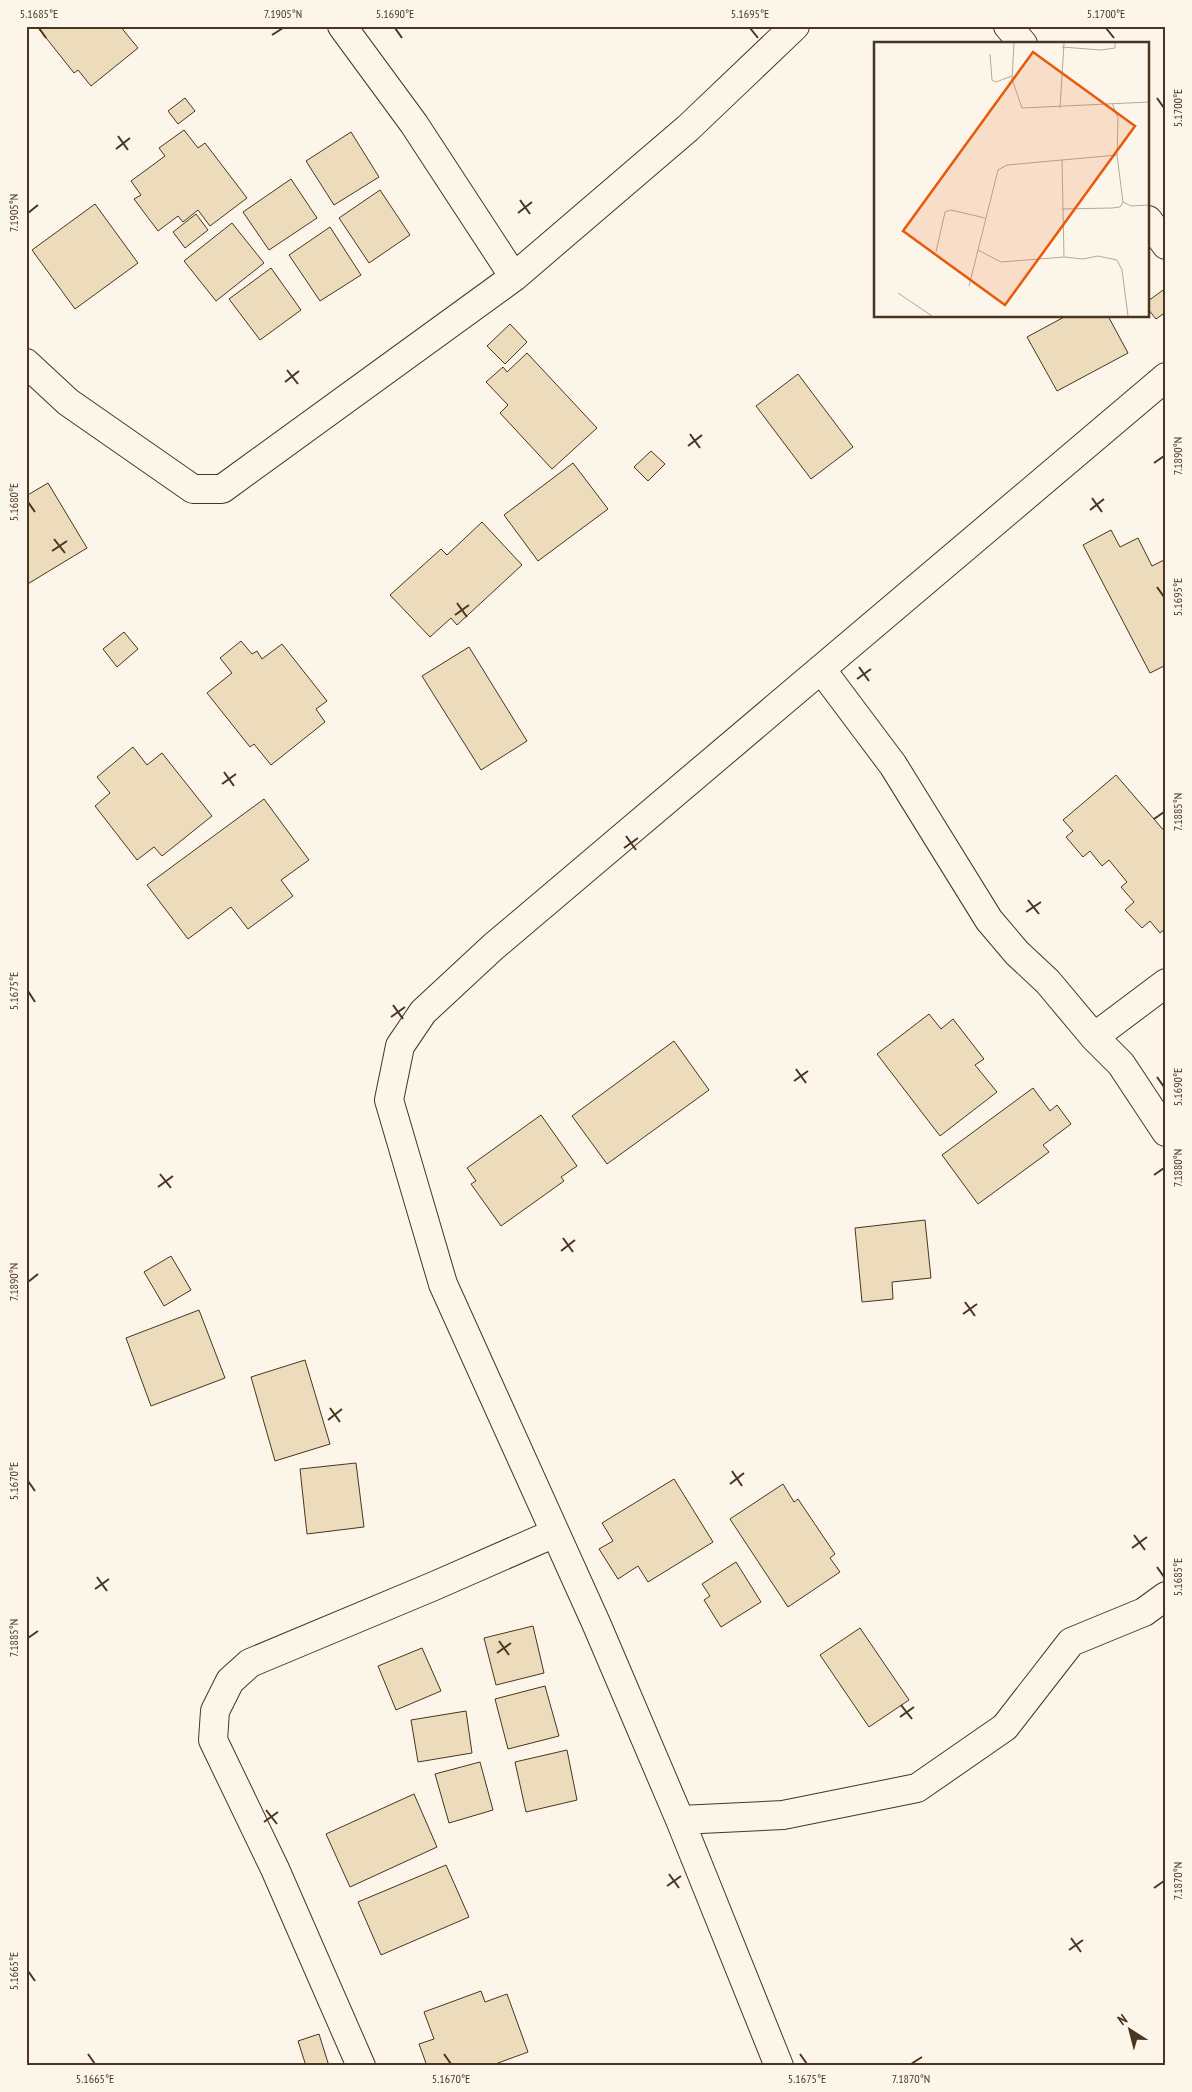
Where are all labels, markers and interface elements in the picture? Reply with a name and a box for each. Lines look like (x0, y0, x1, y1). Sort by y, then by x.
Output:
text: 5.1685°E (20, 6, 58, 21)
text: 7.1905°N (264, 6, 302, 21)
text: 5.1690°E (376, 6, 414, 21)
text: 5.1695°E (731, 6, 769, 21)
text: 5.1700°E (1087, 6, 1125, 21)
inset map (874, 42, 1150, 318)
text: 5.1700°E (1170, 89, 1185, 127)
text: 7.1905°N (6, 194, 21, 232)
text: 7.1890°N (1170, 437, 1185, 475)
text: 5.1680°E (6, 483, 21, 521)
text: 5.1695°E (1170, 578, 1185, 616)
text: 7.1885°N (1170, 793, 1185, 831)
text: 5.1675°E (6, 972, 21, 1010)
text: 5.1690°E (1170, 1068, 1185, 1106)
text: 7.1880°N (1170, 1149, 1185, 1187)
text: 7.1890°N (6, 1263, 21, 1301)
text: 5.1670°E (6, 1462, 21, 1500)
text: 5.1685°E (1170, 1558, 1185, 1596)
text: 7.1885°N (6, 1619, 21, 1657)
text: 7.1870°N (1170, 1862, 1185, 1900)
text: 5.1665°E (6, 1952, 21, 1990)
north arrow (1104, 2004, 1154, 2054)
text: N (1114, 2010, 1131, 2029)
text: 5.1665°E (76, 2071, 114, 2086)
text: 5.1670°E (432, 2071, 470, 2086)
text: 5.1675°E (788, 2071, 826, 2086)
text: 7.1870°N (892, 2071, 930, 2086)

